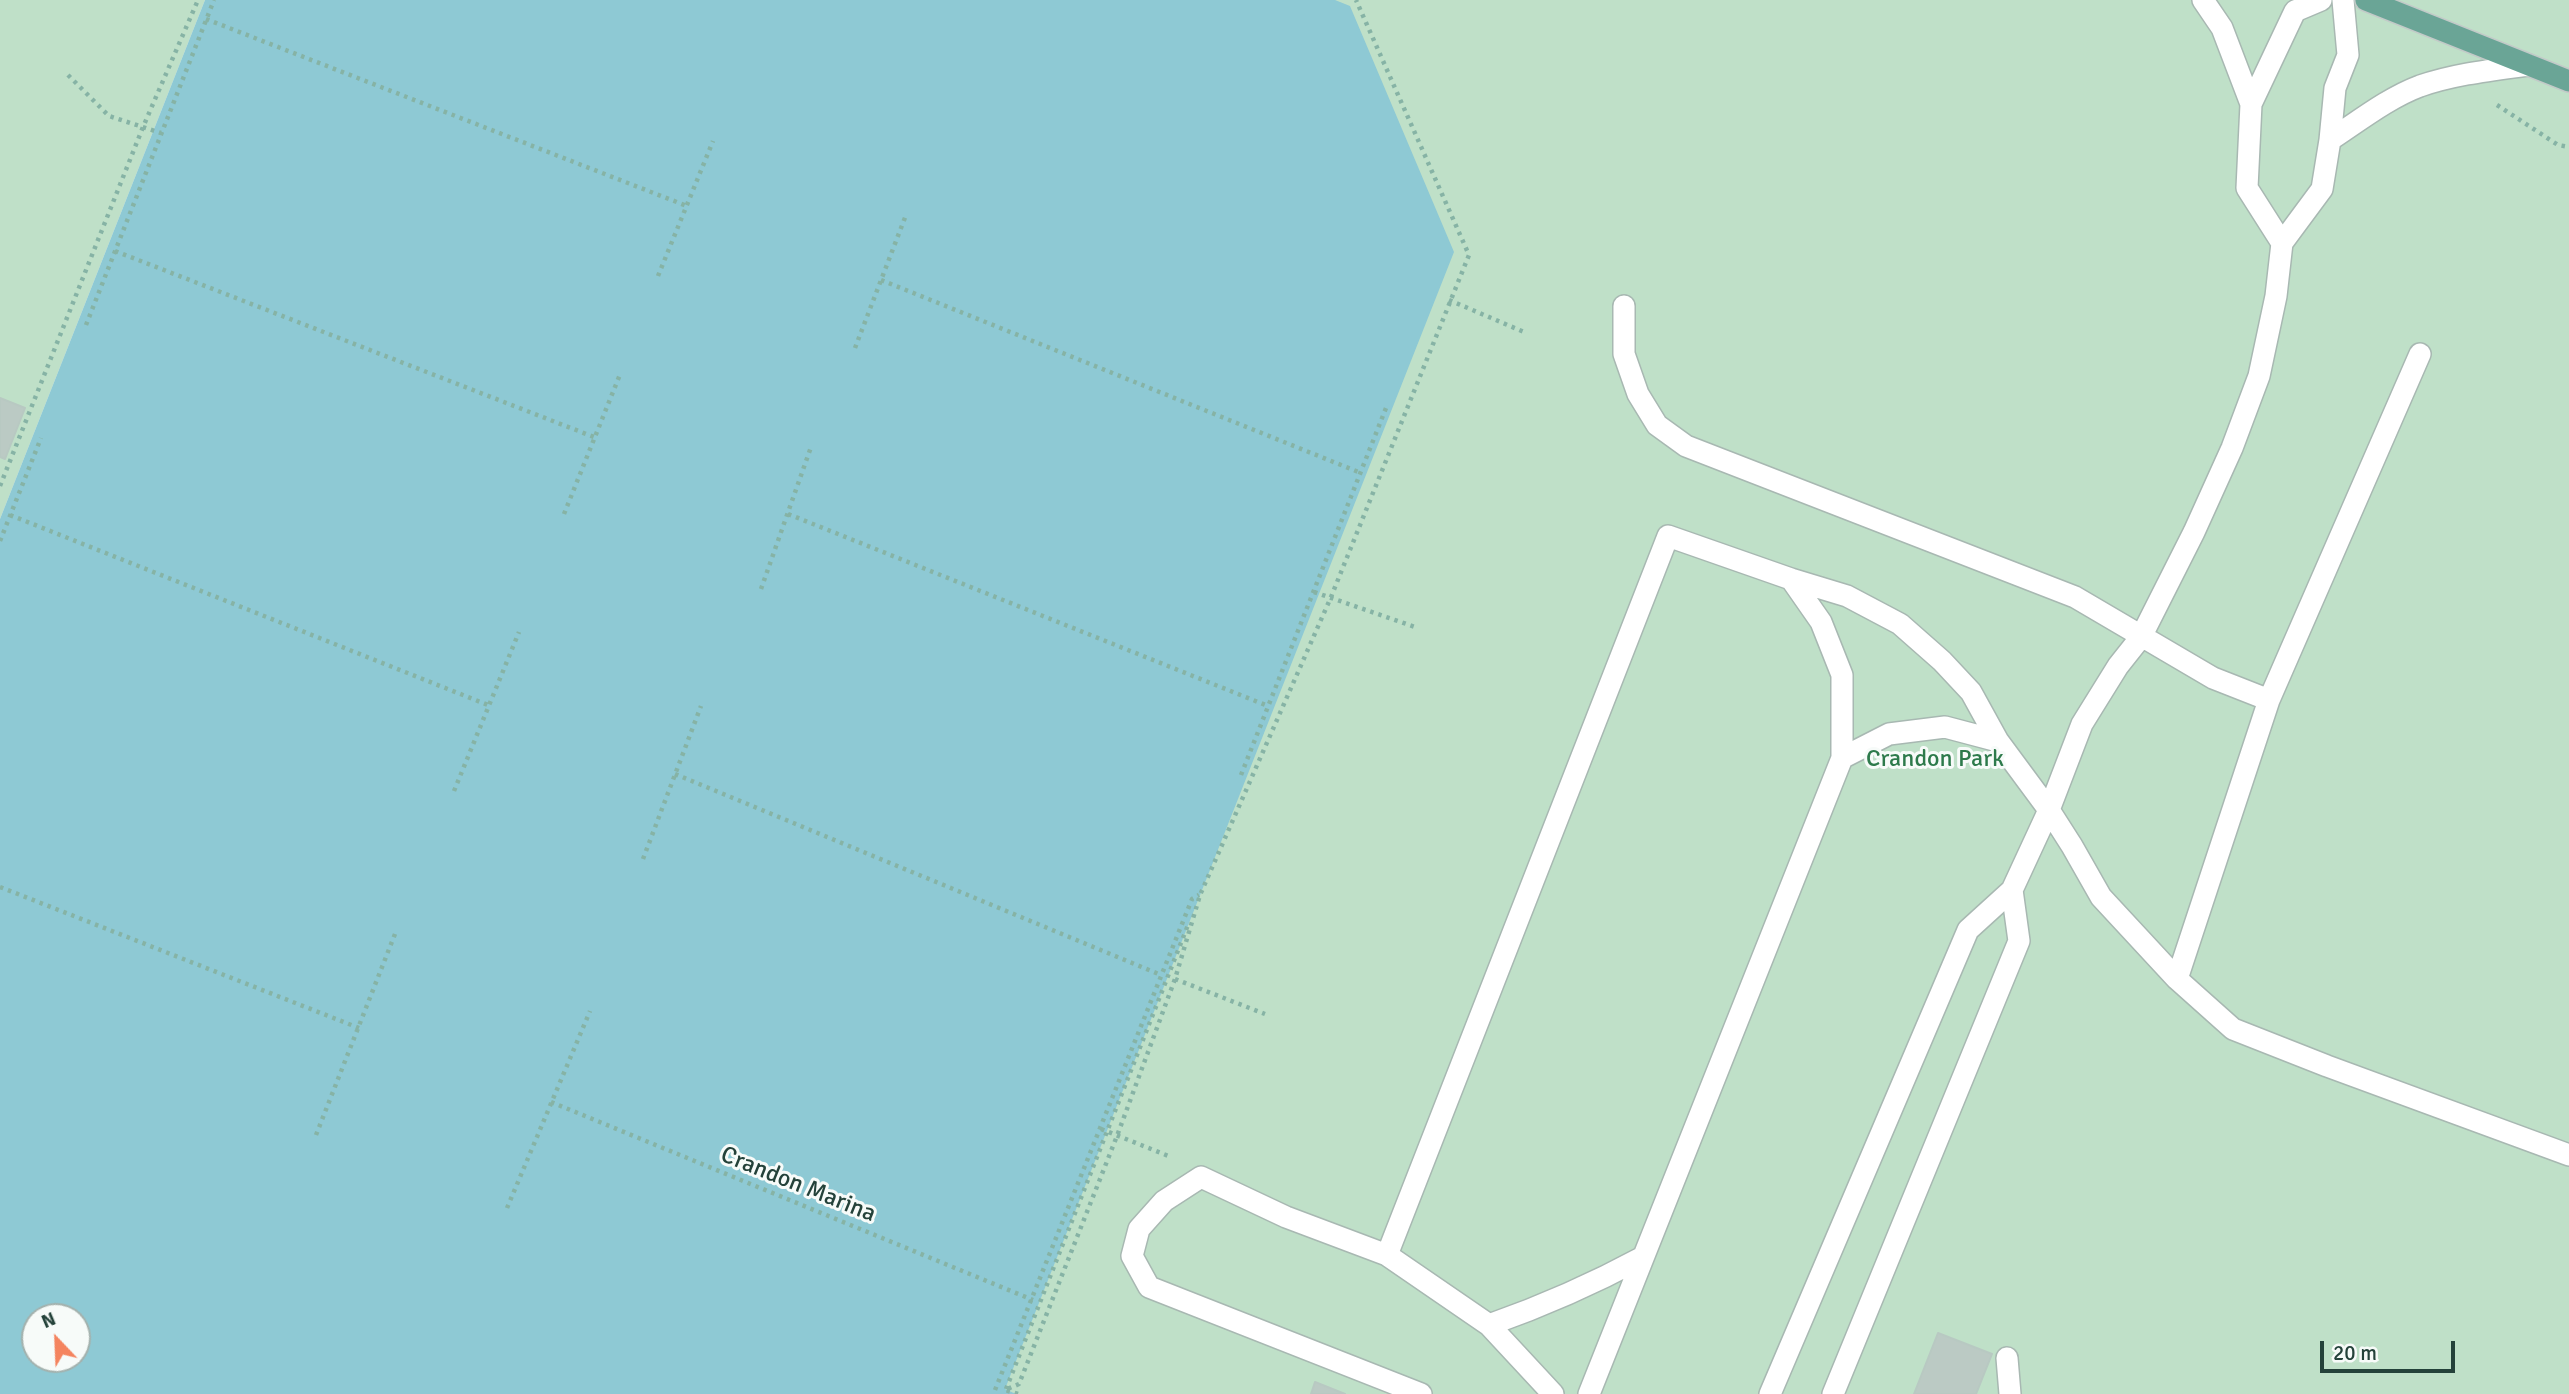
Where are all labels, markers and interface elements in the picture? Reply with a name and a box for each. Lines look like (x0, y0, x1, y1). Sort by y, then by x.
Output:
park label: Crandon Park (1866, 746, 2004, 774)
street label: Crandon Marina (716, 1141, 880, 1229)
north arrow (21, 1303, 91, 1373)
text: N (38, 1307, 59, 1334)
scale bar (2324, 1328, 2459, 1372)
text: 20 m (2333, 1340, 2377, 1366)

